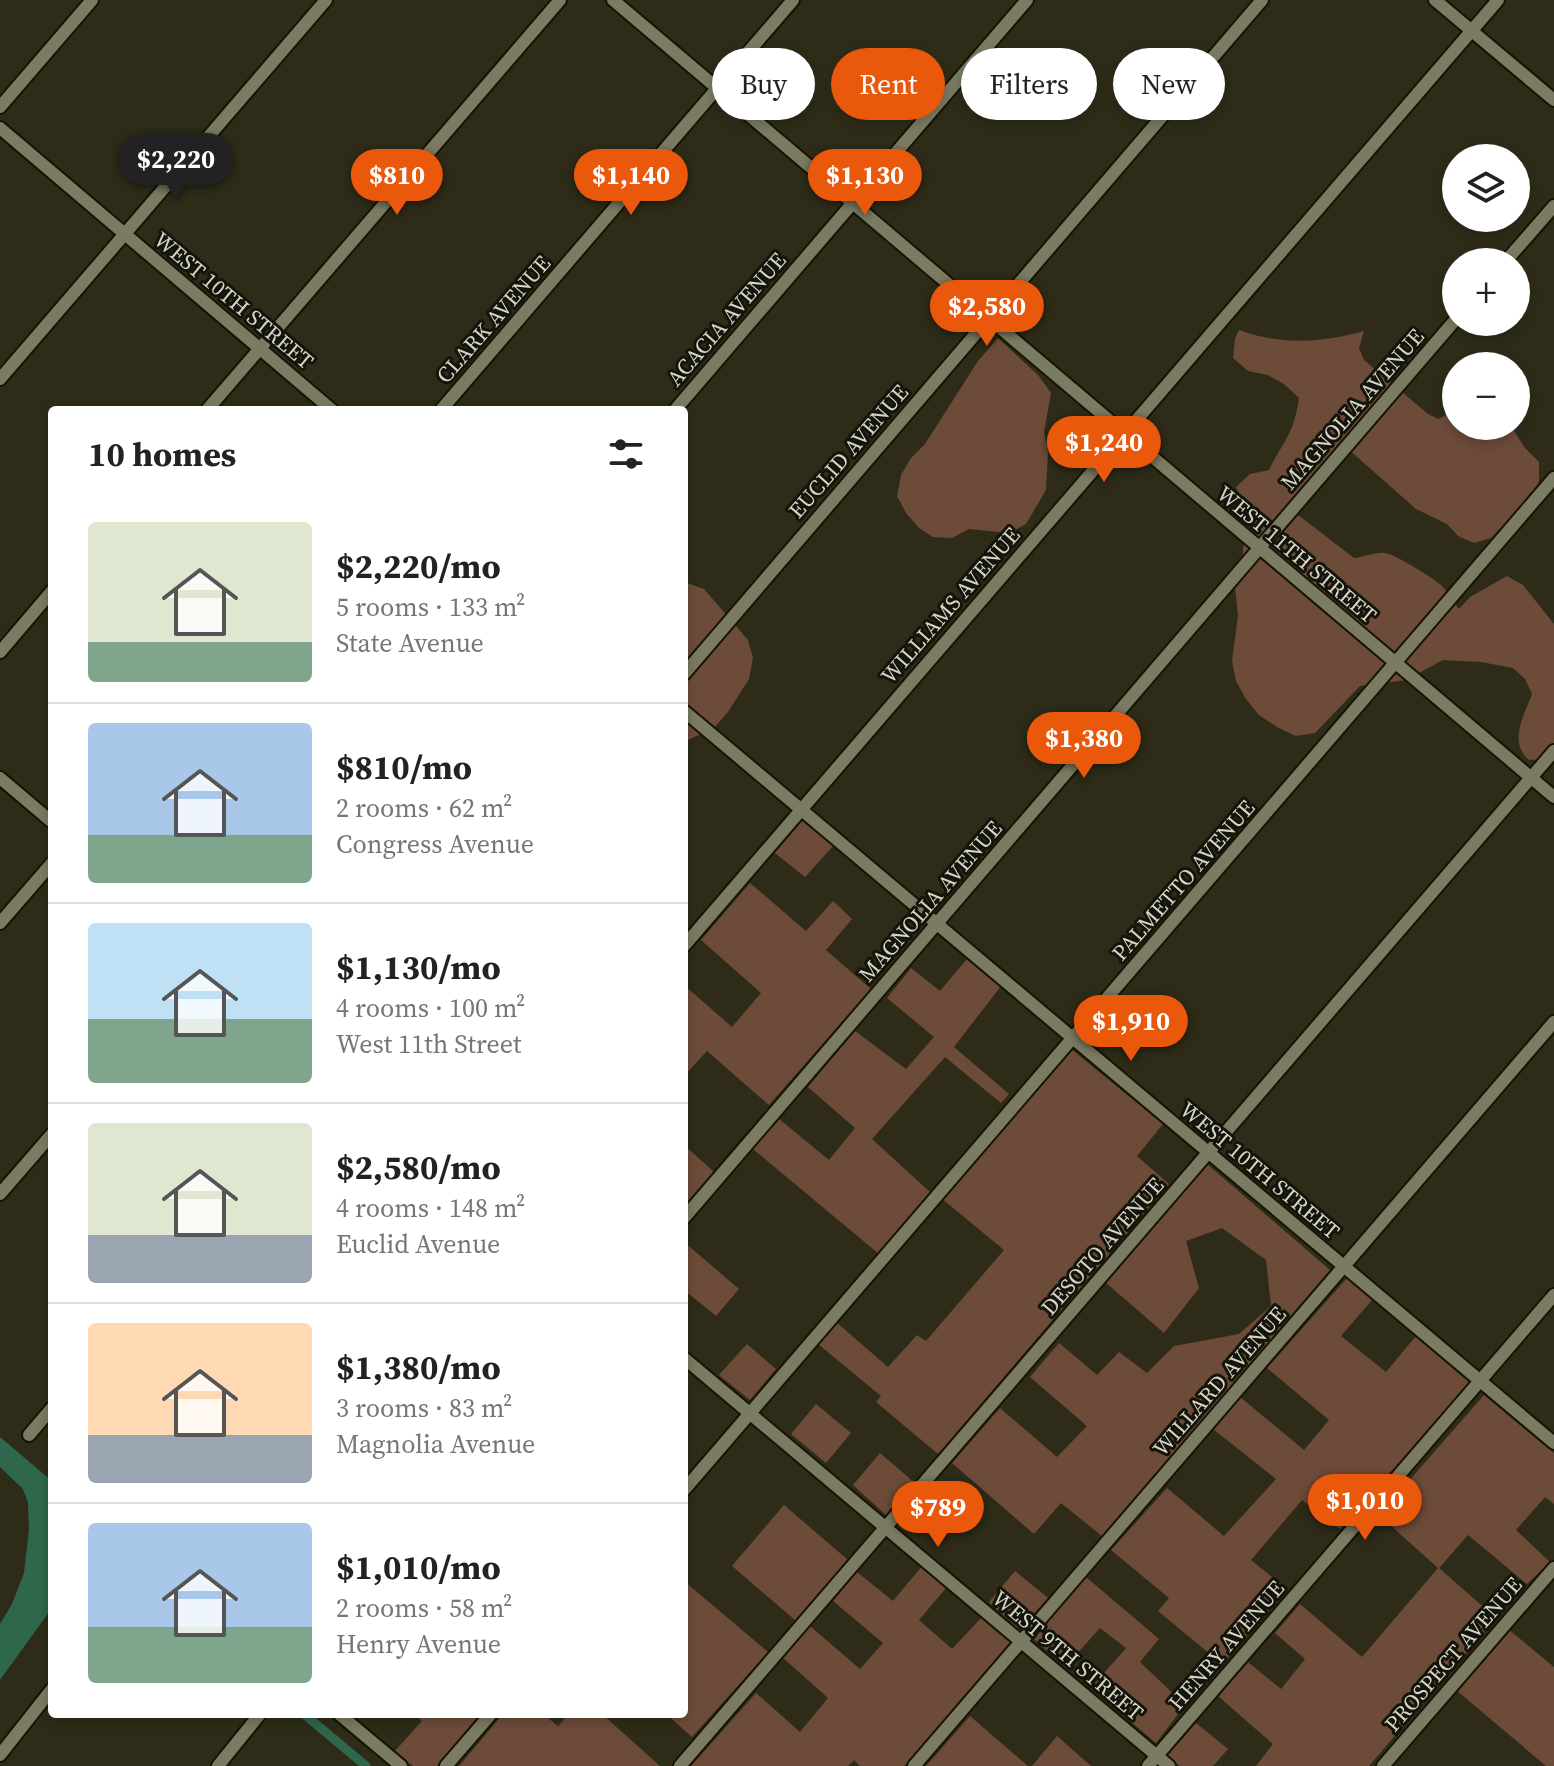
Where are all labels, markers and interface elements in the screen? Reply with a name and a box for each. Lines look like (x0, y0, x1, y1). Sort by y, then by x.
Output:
chip: Buy (712, 48, 815, 120)
chip: Rent (831, 48, 945, 120)
chip: Filters (961, 48, 1097, 120)
chip: New (1113, 48, 1225, 120)
pin: $2,220 (111, 133, 241, 201)
text: $2,220 (137, 141, 215, 177)
map controls (1442, 144, 1530, 440)
button: layers (1442, 144, 1530, 232)
pin: $810 (350, 149, 444, 217)
pin: $1,140 (566, 149, 696, 217)
pin: $1,130 (800, 149, 930, 217)
text: $810 (369, 157, 425, 193)
text: $1,140 (592, 157, 670, 193)
text: $1,130 (826, 157, 904, 193)
street label: WEST 10TH STREET (148, 224, 320, 376)
street label: ACACIA AVENUE (660, 246, 792, 392)
button: + (1442, 248, 1530, 336)
street label: CLARK AVENUE (429, 249, 557, 389)
pin: $2,580 (922, 280, 1052, 348)
text: $2,580 (948, 288, 1026, 324)
street label: MAGNOLIA AVENUE (1273, 322, 1431, 496)
button: − (1442, 352, 1530, 440)
street label: EUCLID AVENUE (781, 378, 915, 524)
pin: $1,240 (1039, 416, 1169, 484)
text: $1,240 (1065, 424, 1143, 460)
text: 10 homes (88, 431, 236, 477)
icon: filters (604, 432, 648, 476)
street label: WEST 11TH STREET (1211, 478, 1383, 630)
street label: WILLIAMS AVENUE (874, 520, 1026, 690)
text: $2,220/mo (336, 543, 501, 589)
icon: home (152, 554, 248, 650)
text: 5 rooms · 133 m² (336, 589, 525, 625)
text: State Avenue (336, 625, 484, 661)
pin: $1,380 (1019, 712, 1149, 780)
text: $1,380 (1045, 720, 1123, 756)
text: $810/mo (336, 744, 472, 790)
icon: home (152, 755, 248, 851)
text: 2 rooms · 62 m² (336, 790, 512, 826)
street label: PALMETTO AVENUE (1105, 793, 1261, 967)
street label: MAGNOLIA AVENUE (851, 814, 1009, 988)
text: Congress Avenue (336, 826, 534, 862)
text: $1,130/mo (336, 944, 501, 990)
icon: home (152, 955, 248, 1051)
text: 4 rooms · 100 m² (336, 990, 525, 1026)
pin: $1,910 (1066, 995, 1196, 1063)
text: $1,910 (1092, 1003, 1170, 1039)
text: West 11th Street (336, 1026, 522, 1062)
street label: WEST 10TH STREET (1174, 1094, 1346, 1246)
text: $2,580/mo (336, 1144, 501, 1190)
icon: home (152, 1155, 248, 1251)
street label: DESOTO AVENUE (1034, 1171, 1170, 1321)
text: 4 rooms · 148 m² (336, 1190, 525, 1226)
text: Euclid Avenue (336, 1226, 500, 1262)
street label: WILLARD AVENUE (1146, 1300, 1292, 1462)
text: $1,380/mo (336, 1344, 501, 1390)
icon: home (152, 1355, 248, 1451)
text: 3 rooms · 83 m² (336, 1390, 512, 1426)
text: Magnolia Avenue (336, 1426, 535, 1462)
pin: $1,010 (1300, 1474, 1430, 1542)
pin: $789 (891, 1481, 985, 1549)
text: $1,010 (1326, 1482, 1404, 1518)
text: $789 (910, 1489, 966, 1525)
text: $1,010/mo (336, 1544, 501, 1590)
icon: home (152, 1555, 248, 1651)
street label: PROSPECT AVENUE (1377, 1570, 1529, 1738)
street label: HENRY AVENUE (1161, 1574, 1291, 1716)
street label: WEST 9TH STREET (986, 1583, 1150, 1727)
text: 2 rooms · 58 m² (336, 1590, 512, 1626)
text: Henry Avenue (336, 1626, 501, 1662)

